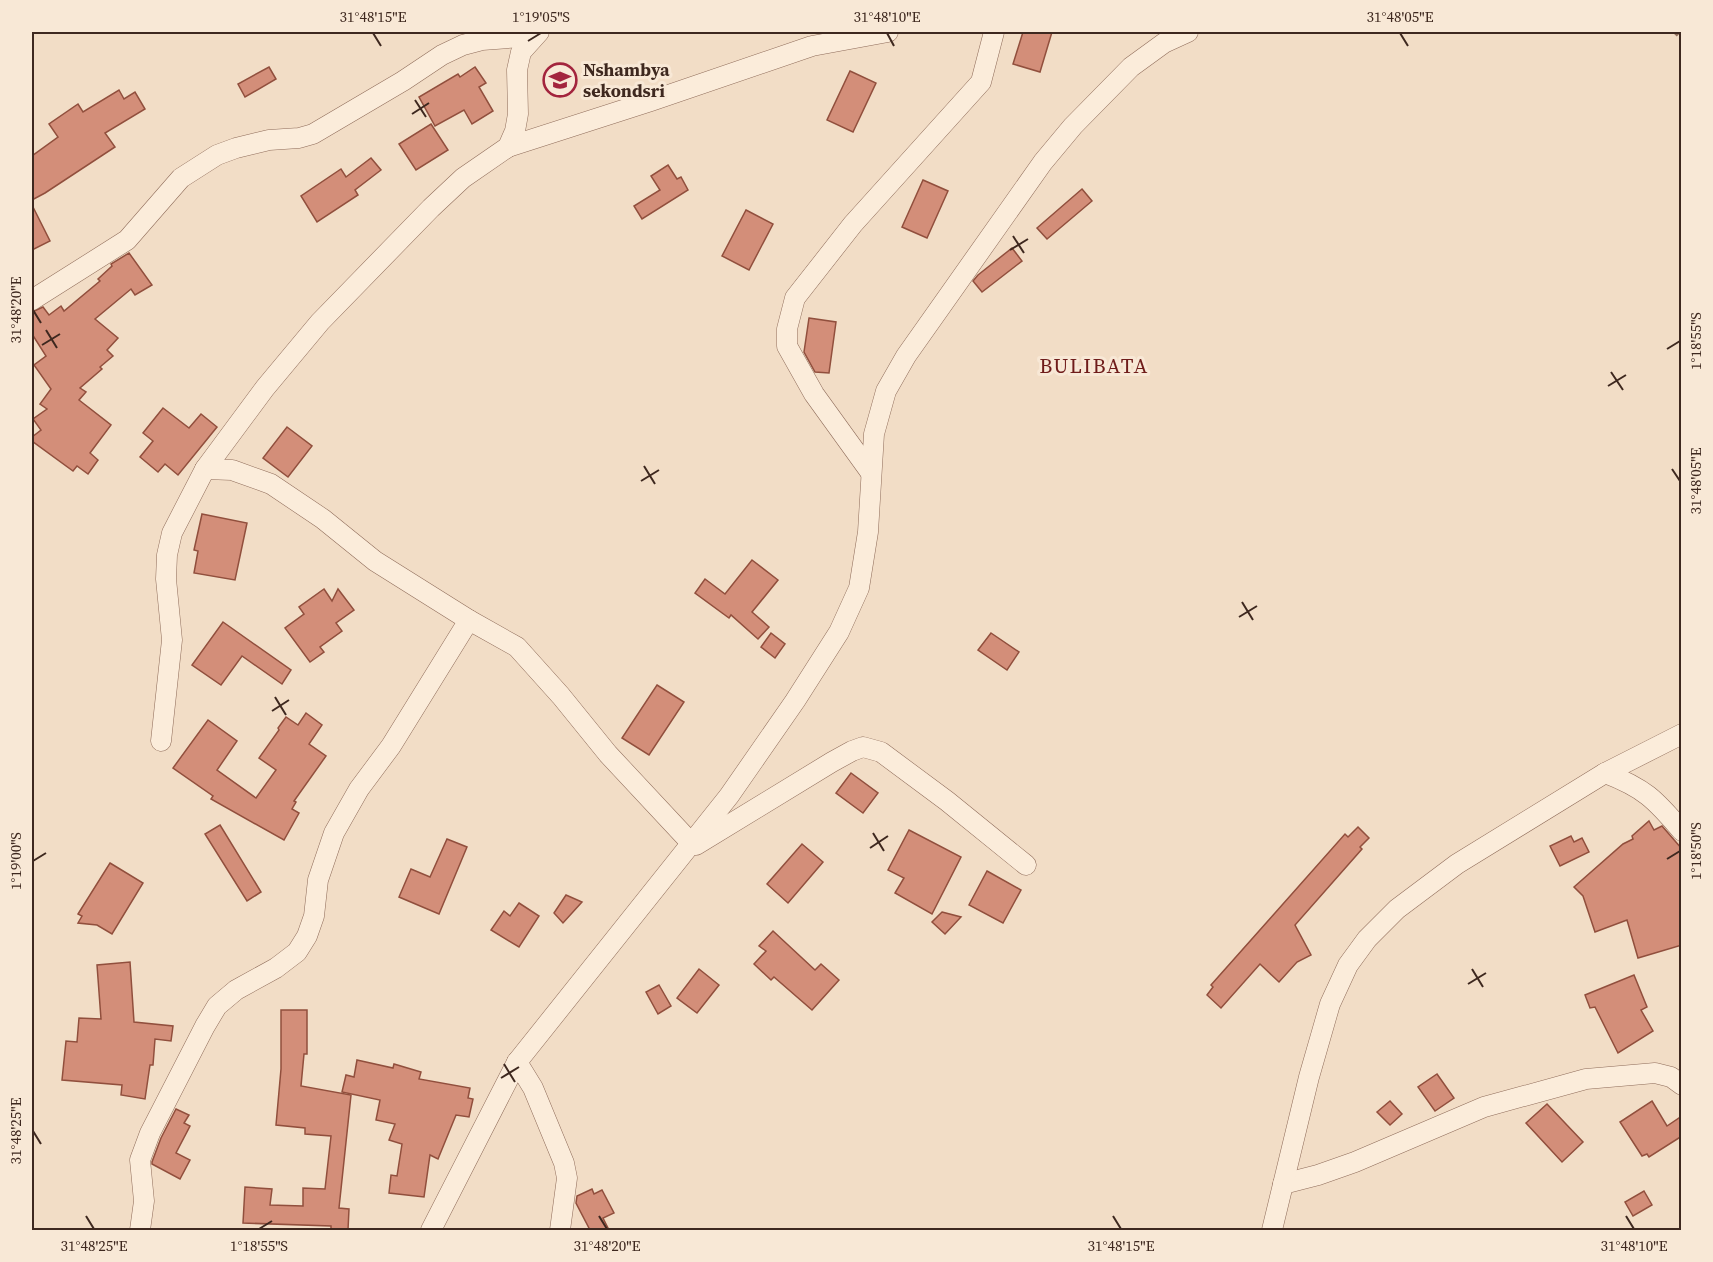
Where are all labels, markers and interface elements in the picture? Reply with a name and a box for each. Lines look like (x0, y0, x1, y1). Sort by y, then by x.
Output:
text: 31°48'15"E (339, 6, 407, 27)
text: 1°19'05"S (512, 6, 570, 27)
text: 31°48'10"E (853, 6, 921, 27)
text: 31°48'05"E (1366, 6, 1434, 27)
place label: Nshambya sekondsri (583, 57, 670, 103)
school or university icon: Nshambya sekondsri (542, 62, 578, 98)
text: 31°48'20"E (5, 276, 26, 344)
text: 1°18'55"S (1685, 312, 1706, 370)
district label: BULIBATA (1039, 351, 1149, 380)
text: 31°48'05"E (1685, 447, 1706, 515)
text: 1°18'50"S (1685, 822, 1706, 880)
text: 1°19'00"S (5, 832, 26, 890)
text: 31°48'25"E (5, 1097, 26, 1165)
text: 31°48'25"E (60, 1235, 128, 1256)
text: 1°18'55"S (230, 1235, 288, 1256)
text: 31°48'20"E (573, 1235, 641, 1256)
text: 31°48'15"E (1087, 1235, 1155, 1256)
text: 31°48'10"E (1600, 1235, 1668, 1256)

